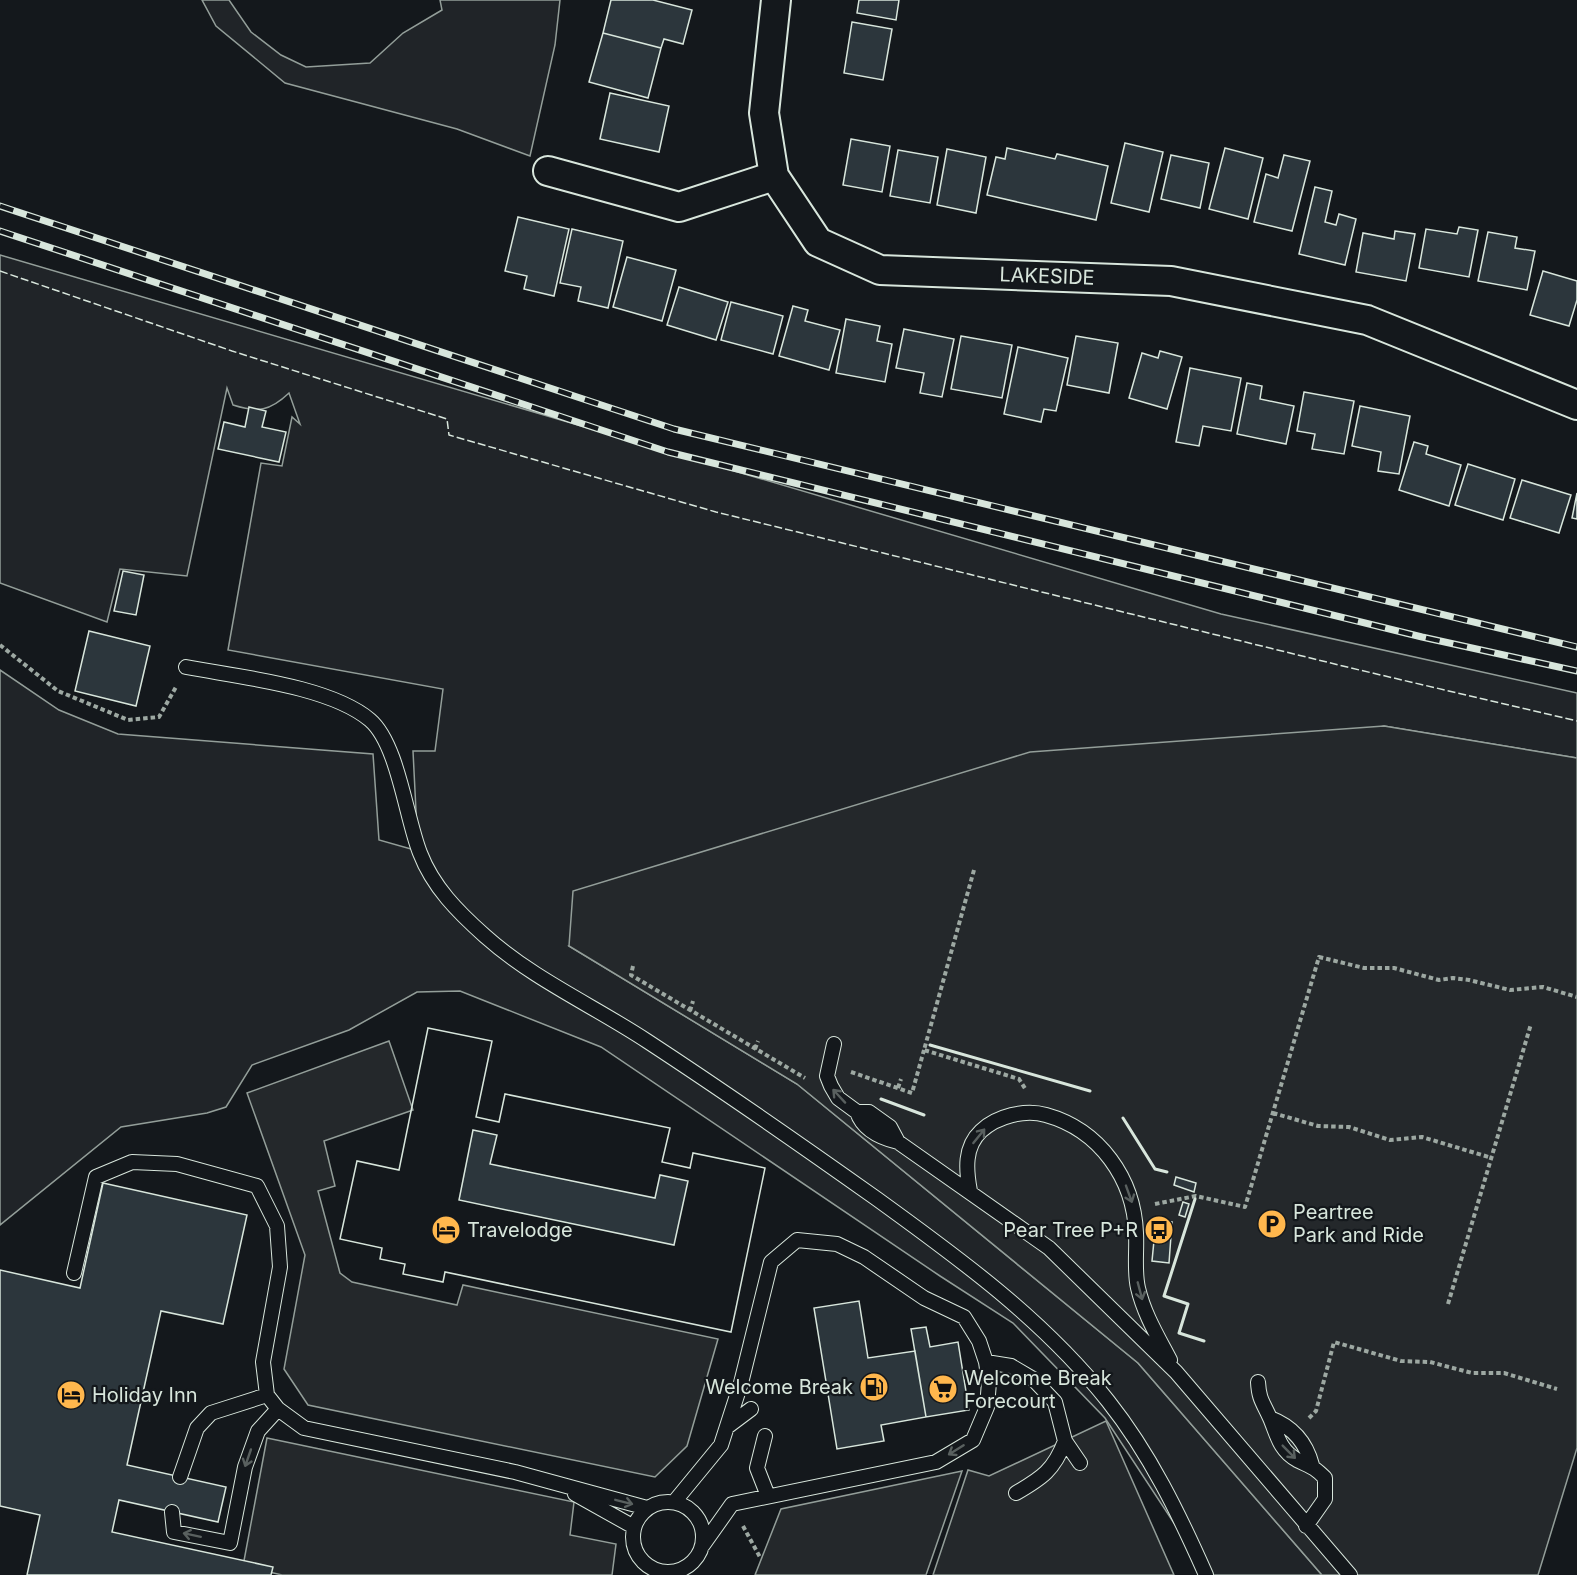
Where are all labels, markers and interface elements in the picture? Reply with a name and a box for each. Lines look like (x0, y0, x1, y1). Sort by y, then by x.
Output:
street label: LAKESIDE (999, 262, 1095, 290)
one-way arrow (832, 1088, 846, 1103)
one-way arrow (972, 1128, 985, 1144)
one-way arrow (1124, 1185, 1135, 1203)
place label: Peartree Park and Ride (1293, 1200, 1424, 1247)
parking icon: Peartree Park and Ride (1256, 1208, 1288, 1240)
hotel icon: Travelodge (430, 1214, 462, 1246)
bus stop icon: Pear Tree P+R (1143, 1214, 1175, 1246)
place label: Travelodge (467, 1218, 573, 1242)
place label: Pear Tree P+R (1003, 1218, 1138, 1242)
one-way arrow (1135, 1281, 1147, 1300)
place label: Welcome Break Forecourt (964, 1366, 1112, 1413)
fuel station icon: Welcome Break (858, 1371, 890, 1403)
supermarket icon: Welcome Break Forecourt (927, 1373, 959, 1405)
place label: Welcome Break (705, 1375, 853, 1399)
hotel icon: Holiday Inn (55, 1379, 87, 1411)
place label: Holiday Inn (92, 1383, 198, 1407)
one-way arrow (948, 1445, 965, 1457)
one-way arrow (1282, 1445, 1297, 1460)
one-way arrow (242, 1448, 253, 1467)
one-way arrow (614, 1496, 633, 1508)
one-way arrow (183, 1529, 202, 1540)

